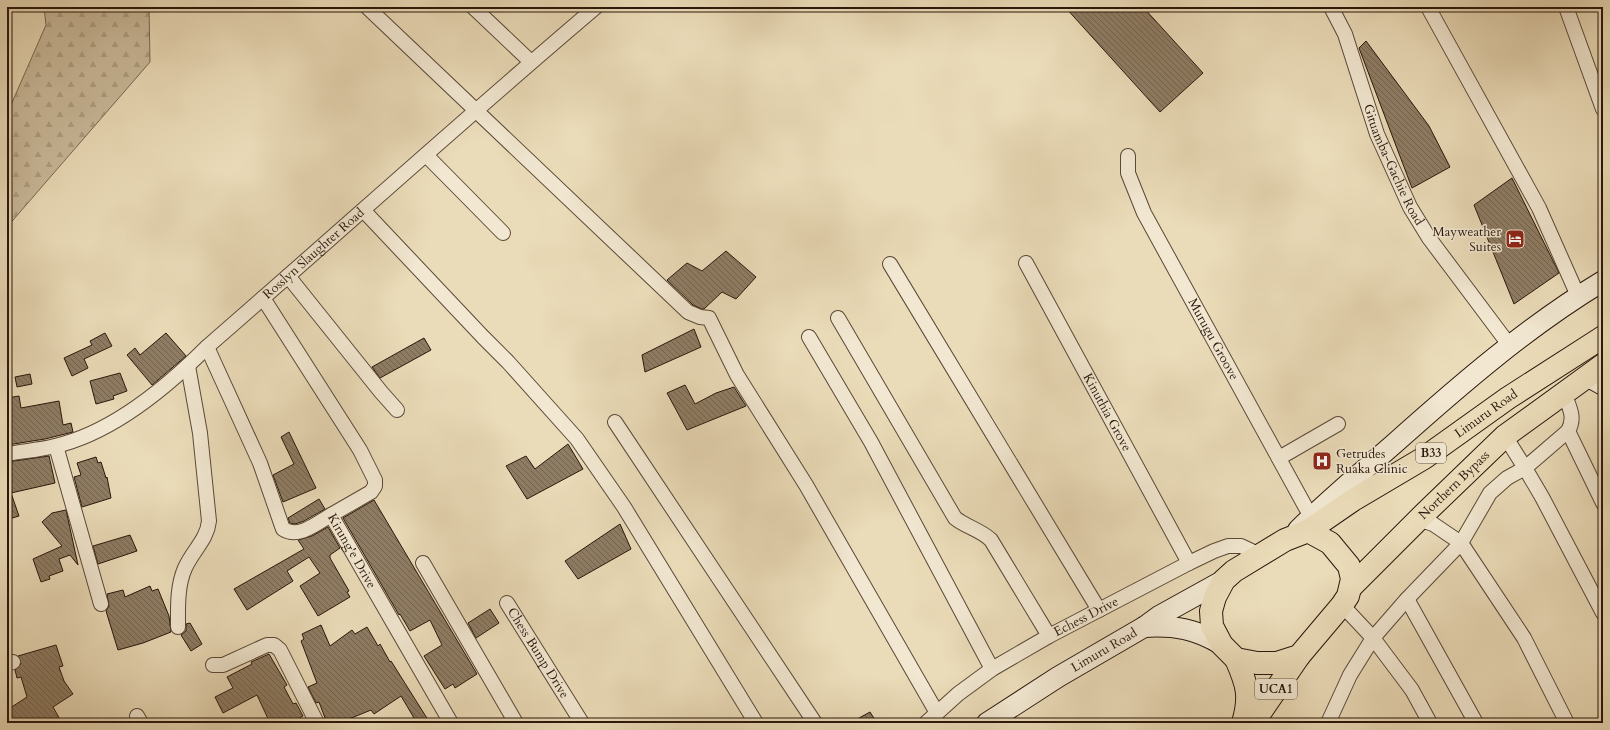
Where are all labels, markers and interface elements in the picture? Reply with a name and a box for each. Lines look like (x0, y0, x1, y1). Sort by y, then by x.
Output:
street label: Gituamba-Gachie Road (1359, 102, 1428, 229)
street label: Rosslyn Slaughter Road (259, 204, 368, 303)
place label: Mayweather Suites (1432, 223, 1501, 256)
hotel icon: Mayweather Suites (1504, 228, 1526, 250)
street label: Murugu Groove (1184, 295, 1243, 383)
street label: Kinuthia Grove (1079, 370, 1136, 455)
street label: Limuru Road (1451, 385, 1521, 442)
road number: B33 (1416, 443, 1446, 463)
place label: Getrudes Ruaka Clinic (1336, 445, 1408, 478)
street label: Northern Bypass (1414, 446, 1494, 524)
hospital icon: Getrudes Ruaka Clinic (1311, 450, 1333, 472)
street label: Kirung'e Drive (323, 510, 381, 592)
street label: Echess Drive (1051, 592, 1122, 641)
street label: Chess Bump Drive (503, 604, 574, 702)
street label: Limuru Road (1068, 624, 1141, 676)
road number: UCA1 (1255, 679, 1297, 699)

